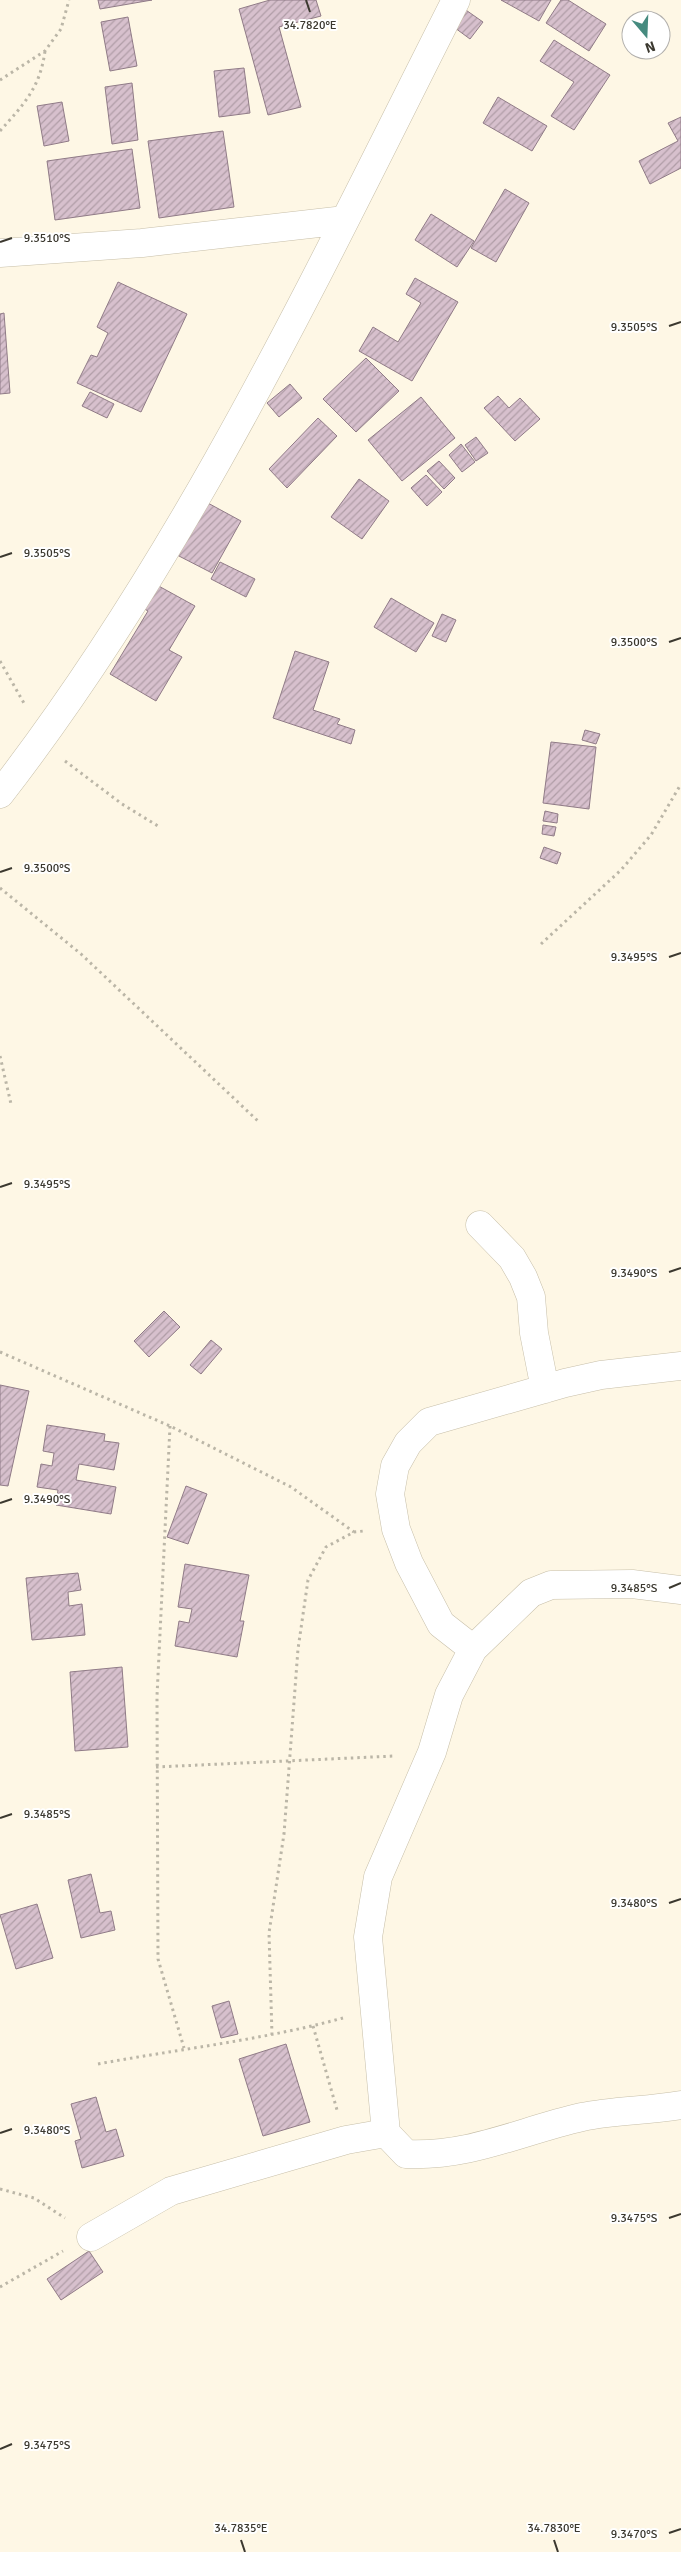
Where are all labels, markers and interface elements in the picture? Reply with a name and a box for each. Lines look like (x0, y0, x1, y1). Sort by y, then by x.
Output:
north arrow (621, 10, 671, 60)
text: 34.7820°E (283, 18, 337, 33)
text: N (643, 37, 657, 56)
text: 9.3510°S (24, 231, 71, 246)
text: 9.3505°S (611, 320, 658, 335)
text: 9.3505°S (24, 546, 71, 561)
text: 9.3500°S (611, 635, 658, 650)
text: 9.3500°S (24, 861, 71, 876)
text: 9.3495°S (611, 950, 658, 965)
text: 9.3495°S (24, 1177, 71, 1192)
text: 9.3490°S (611, 1266, 658, 1281)
text: 9.3490°S (24, 1492, 71, 1507)
text: 9.3485°S (611, 1581, 658, 1596)
text: 9.3485°S (24, 1807, 71, 1822)
text: 9.3480°S (611, 1896, 658, 1911)
text: 9.3480°S (24, 2123, 71, 2138)
text: 9.3475°S (611, 2211, 658, 2226)
text: 9.3475°S (24, 2438, 71, 2453)
text: 34.7835°E (214, 2521, 268, 2536)
text: 34.7830°E (527, 2521, 581, 2536)
text: 9.3470°S (611, 2527, 658, 2542)

